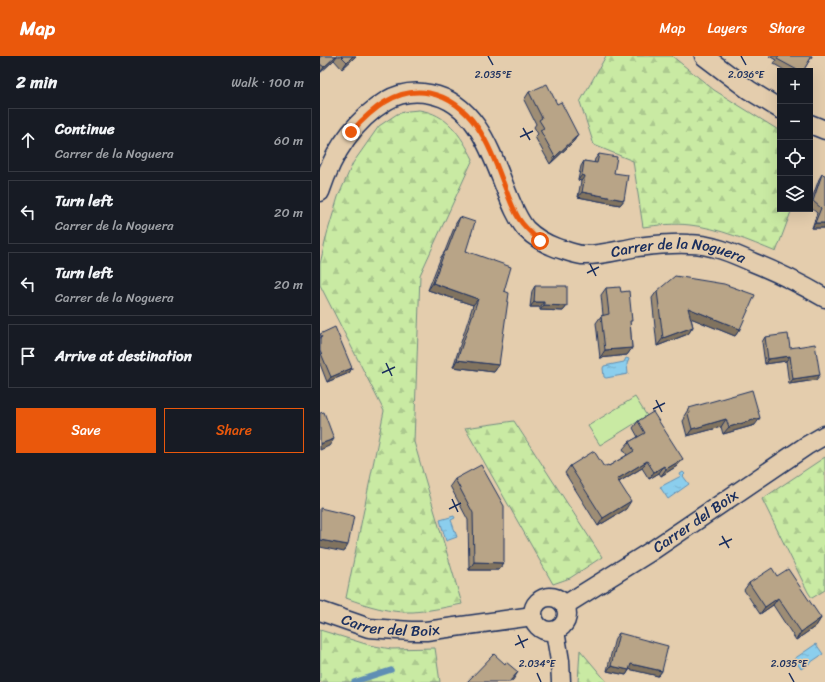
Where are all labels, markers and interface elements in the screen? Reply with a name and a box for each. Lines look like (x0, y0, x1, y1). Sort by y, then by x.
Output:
text: Map (20, 12, 55, 45)
text: Map (660, 16, 685, 41)
text: Layers (707, 16, 747, 41)
text: Share (769, 16, 805, 41)
text: 2.035°E (475, 66, 513, 84)
text: 2.036°E (728, 66, 765, 84)
text: 2 min (16, 67, 57, 97)
map controls (777, 68, 813, 212)
button: + (777, 68, 813, 104)
text: Walk · 100 m (231, 71, 304, 94)
button: − (777, 104, 813, 140)
text: Continue (55, 116, 115, 142)
route end (342, 123, 360, 141)
icon: ahead (17, 129, 39, 151)
text: 60 m (274, 129, 303, 152)
button: locate (777, 140, 813, 176)
text: Carrer de la Noguera (55, 142, 173, 165)
button: layers (777, 176, 813, 212)
text: Turn left (55, 188, 113, 214)
icon: left (17, 201, 39, 223)
text: 20 m (274, 201, 303, 224)
text: Carrer de la Noguera (55, 214, 173, 237)
street label: Carrer de la Noguera (608, 231, 750, 271)
route start (531, 232, 549, 250)
text: Turn left (55, 260, 113, 286)
icon: left (17, 273, 39, 295)
text: 20 m (274, 273, 303, 296)
text: Carrer de la Noguera (55, 286, 173, 309)
text: Arrive at destination (55, 343, 192, 369)
icon: arrive (17, 345, 39, 367)
button: Save (16, 408, 156, 453)
button: Share (164, 408, 304, 453)
street label: Carrer del Boix (647, 482, 744, 560)
street label: Carrer del Boix (338, 606, 442, 644)
text: 2.034°E (519, 655, 557, 673)
text: 2.035°E (771, 655, 809, 673)

